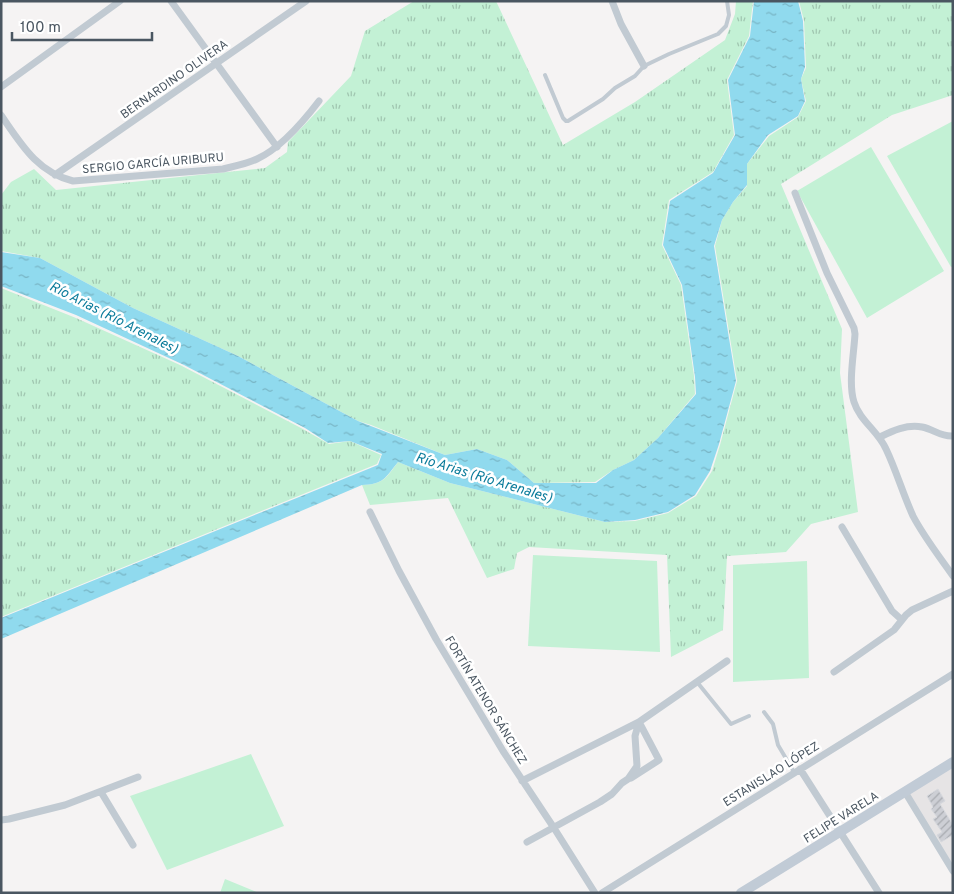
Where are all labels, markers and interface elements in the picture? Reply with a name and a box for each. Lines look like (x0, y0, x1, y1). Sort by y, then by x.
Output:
scale bar (12, 10, 152, 42)
text: 100 m (20, 19, 61, 38)
street label: BERNARDINO OLIVERA (118, 37, 232, 123)
street label: SERGIO GARCÍA URIBURU (82, 150, 225, 178)
water label: Río Arias (Río Arenales) (46, 279, 181, 358)
water label: Río Arias (Río Arenales) (413, 450, 554, 507)
street label: FORTÍN ATENOR SÁNCHEZ (440, 633, 530, 768)
street label: ESTANISLAO LÓPEZ (720, 739, 823, 811)
street label: FELIPE VARELA (801, 788, 882, 847)

